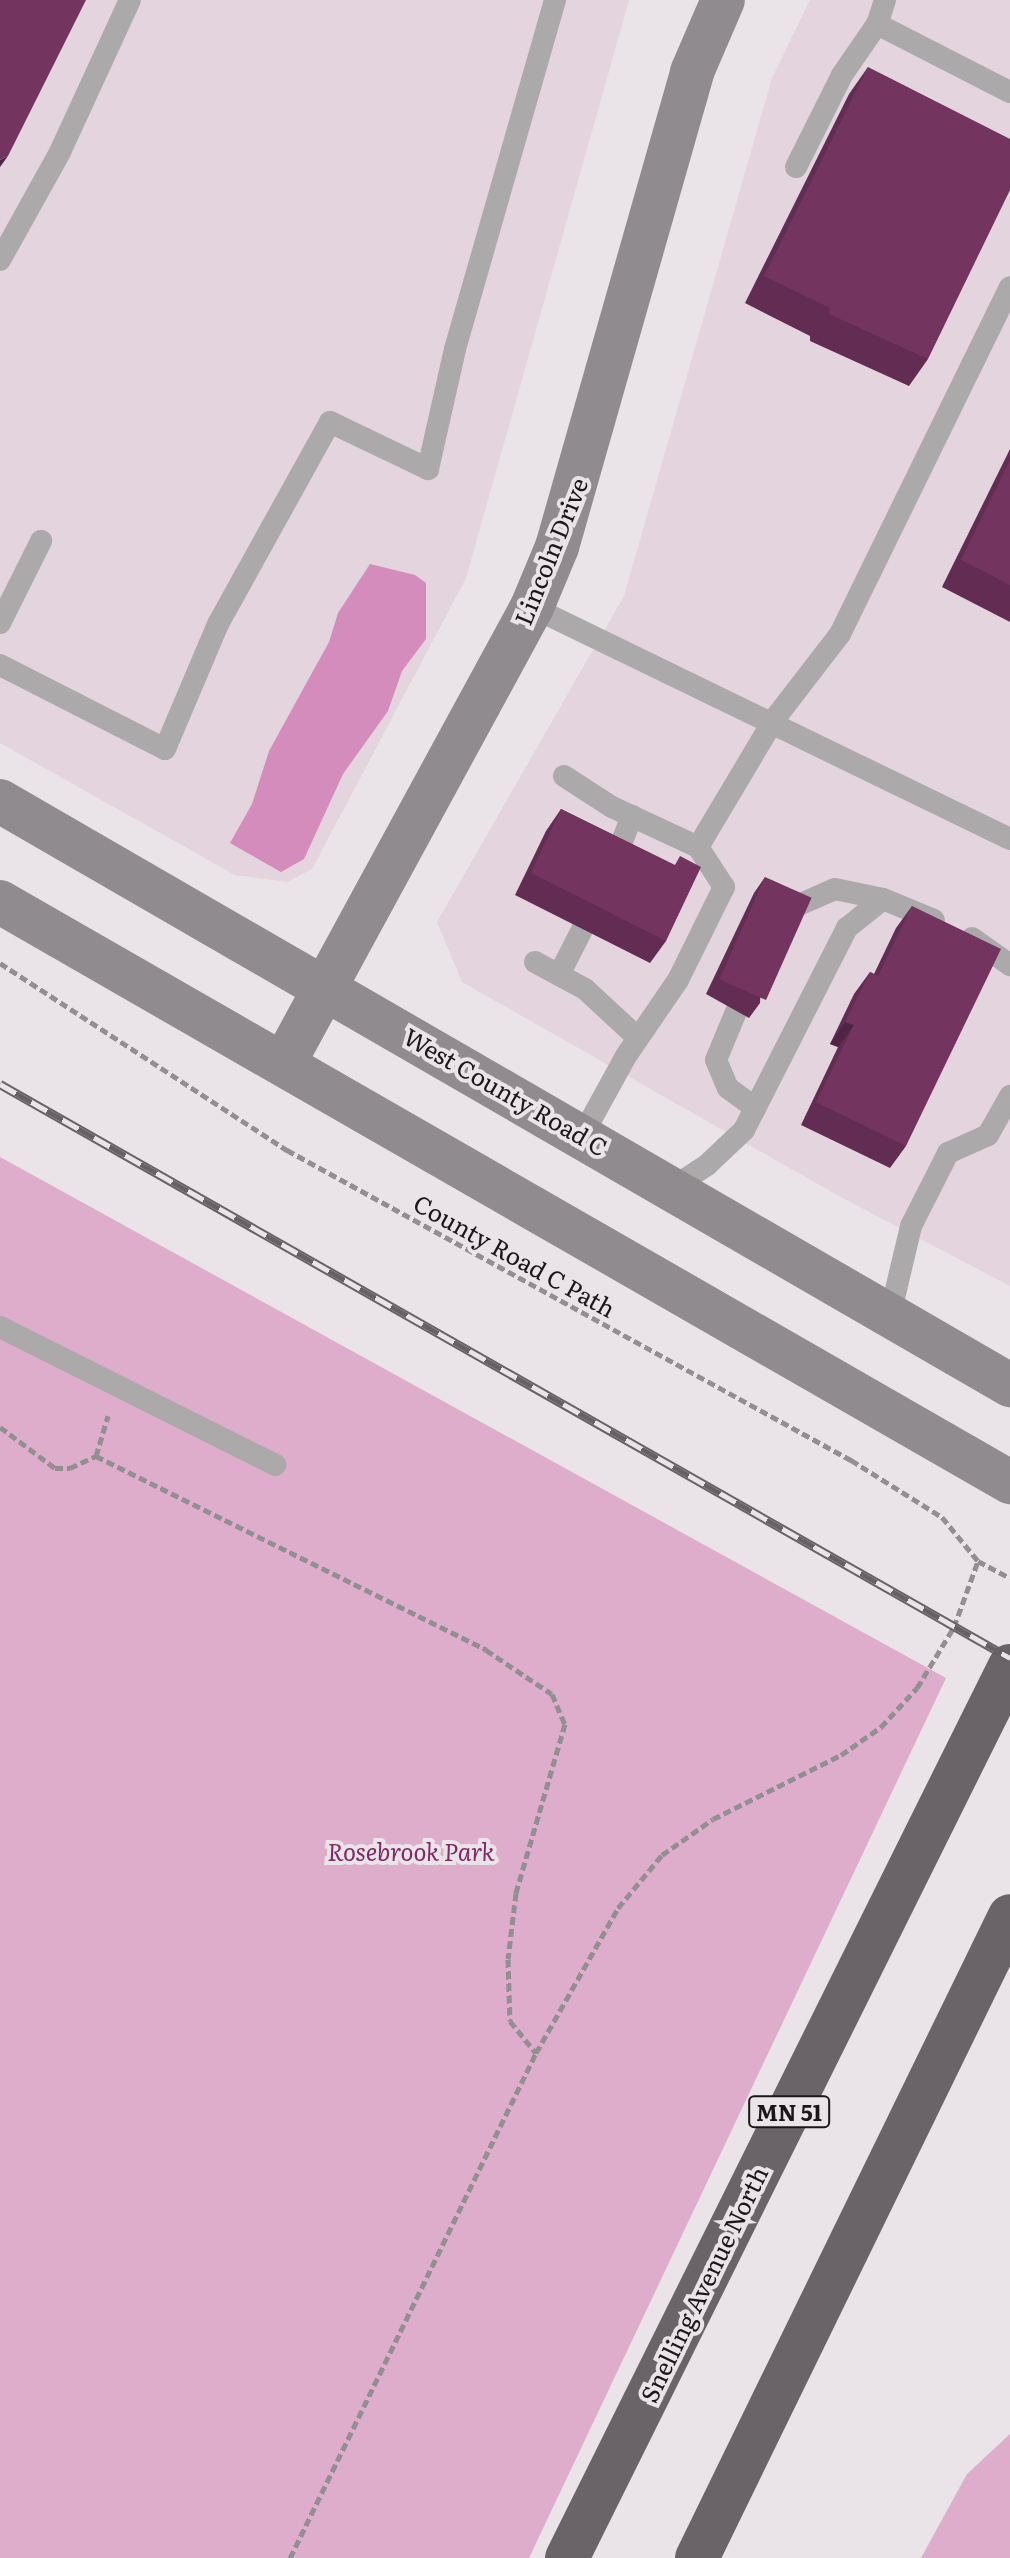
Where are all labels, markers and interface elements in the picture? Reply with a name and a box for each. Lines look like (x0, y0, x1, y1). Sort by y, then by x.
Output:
street label: Lincoln Drive (507, 473, 593, 629)
street label: West County Road C (399, 1021, 613, 1161)
street label: County Road C Path (409, 1188, 621, 1322)
park label: Rosebrook Park (327, 1837, 495, 1865)
road number: MN 51 (747, 2094, 831, 2130)
street label: Snelling Avenue North (633, 2161, 773, 2407)

